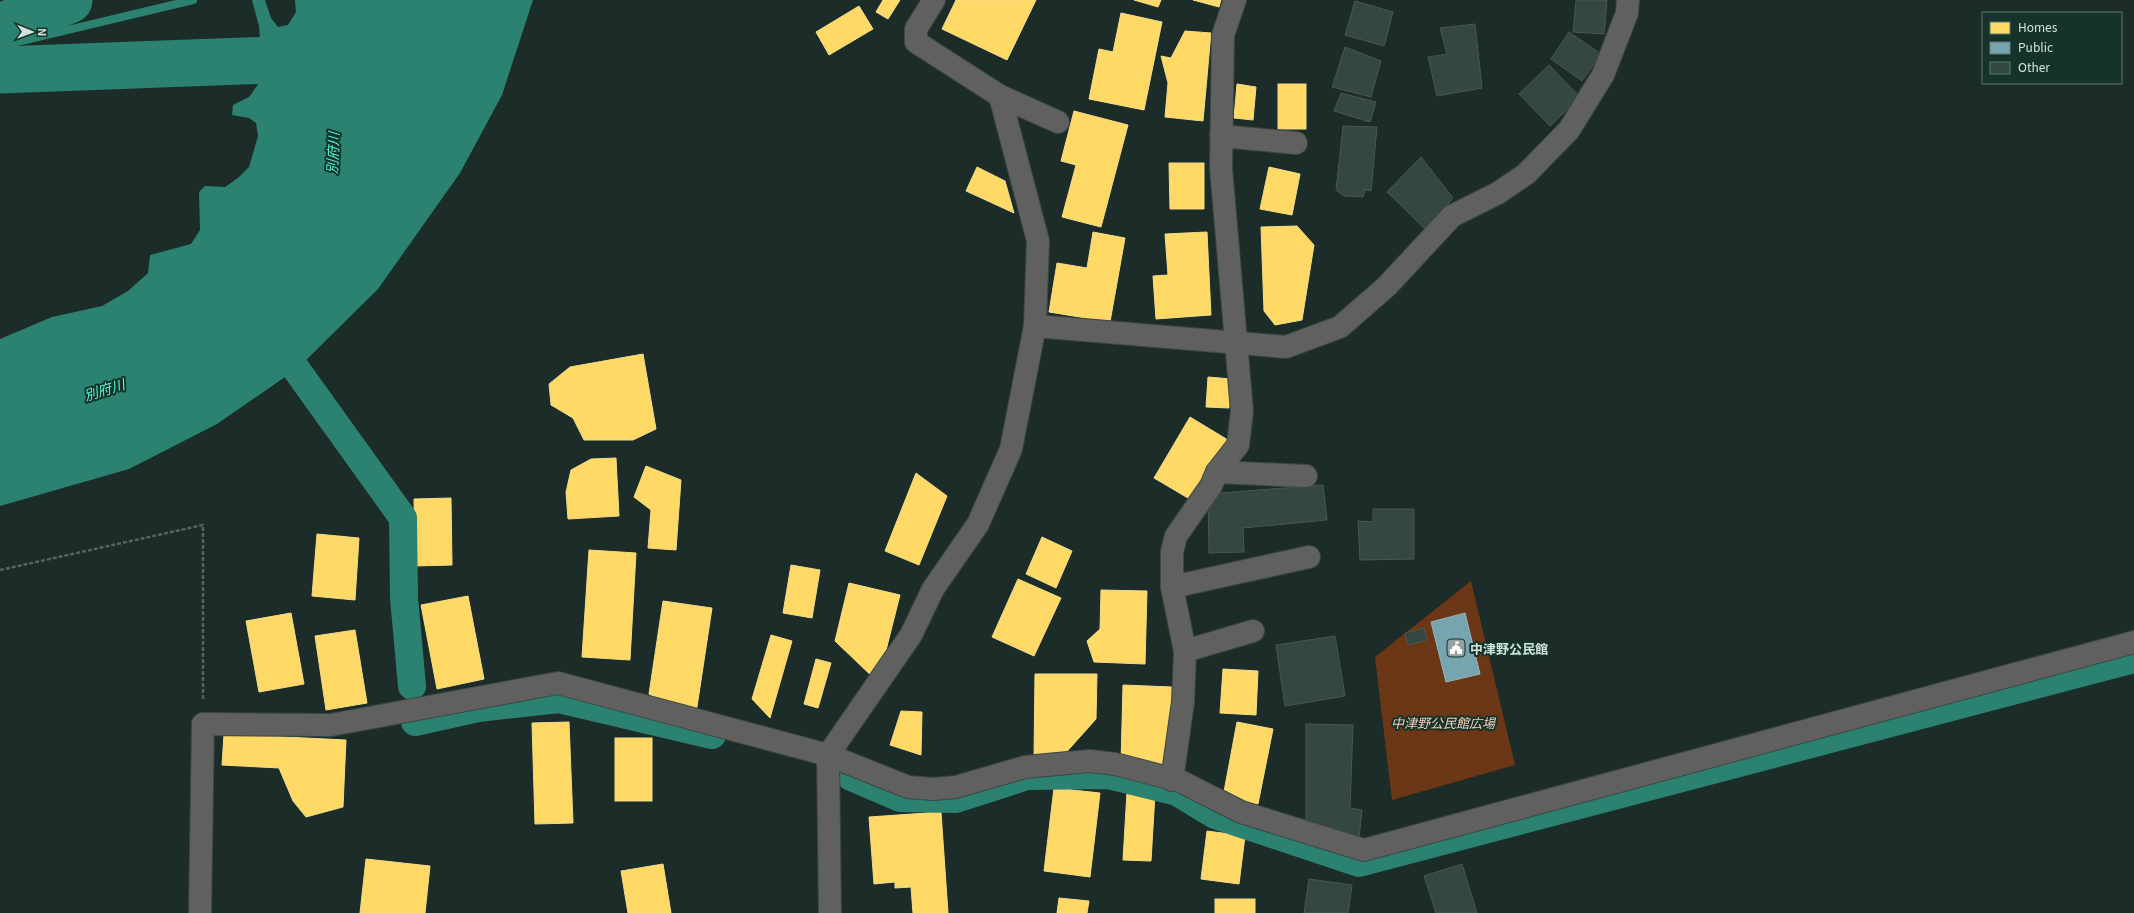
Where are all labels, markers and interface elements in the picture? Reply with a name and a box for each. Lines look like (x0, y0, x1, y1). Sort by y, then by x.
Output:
north arrow (12, 12, 52, 52)
legend (1982, 12, 2122, 84)
text: Homes (2018, 18, 2058, 35)
text: N (35, 28, 51, 36)
text: Public (2018, 38, 2053, 55)
text: Other (2018, 58, 2050, 75)
water label: 別府川 (321, 130, 343, 174)
water label: 別府川 (81, 373, 129, 405)
public building icon: 中津野公民館 (1445, 637, 1467, 659)
place label: 中津野公民館 (1470, 639, 1548, 658)
park label: 中津野公民館広場 (1391, 713, 1497, 732)

